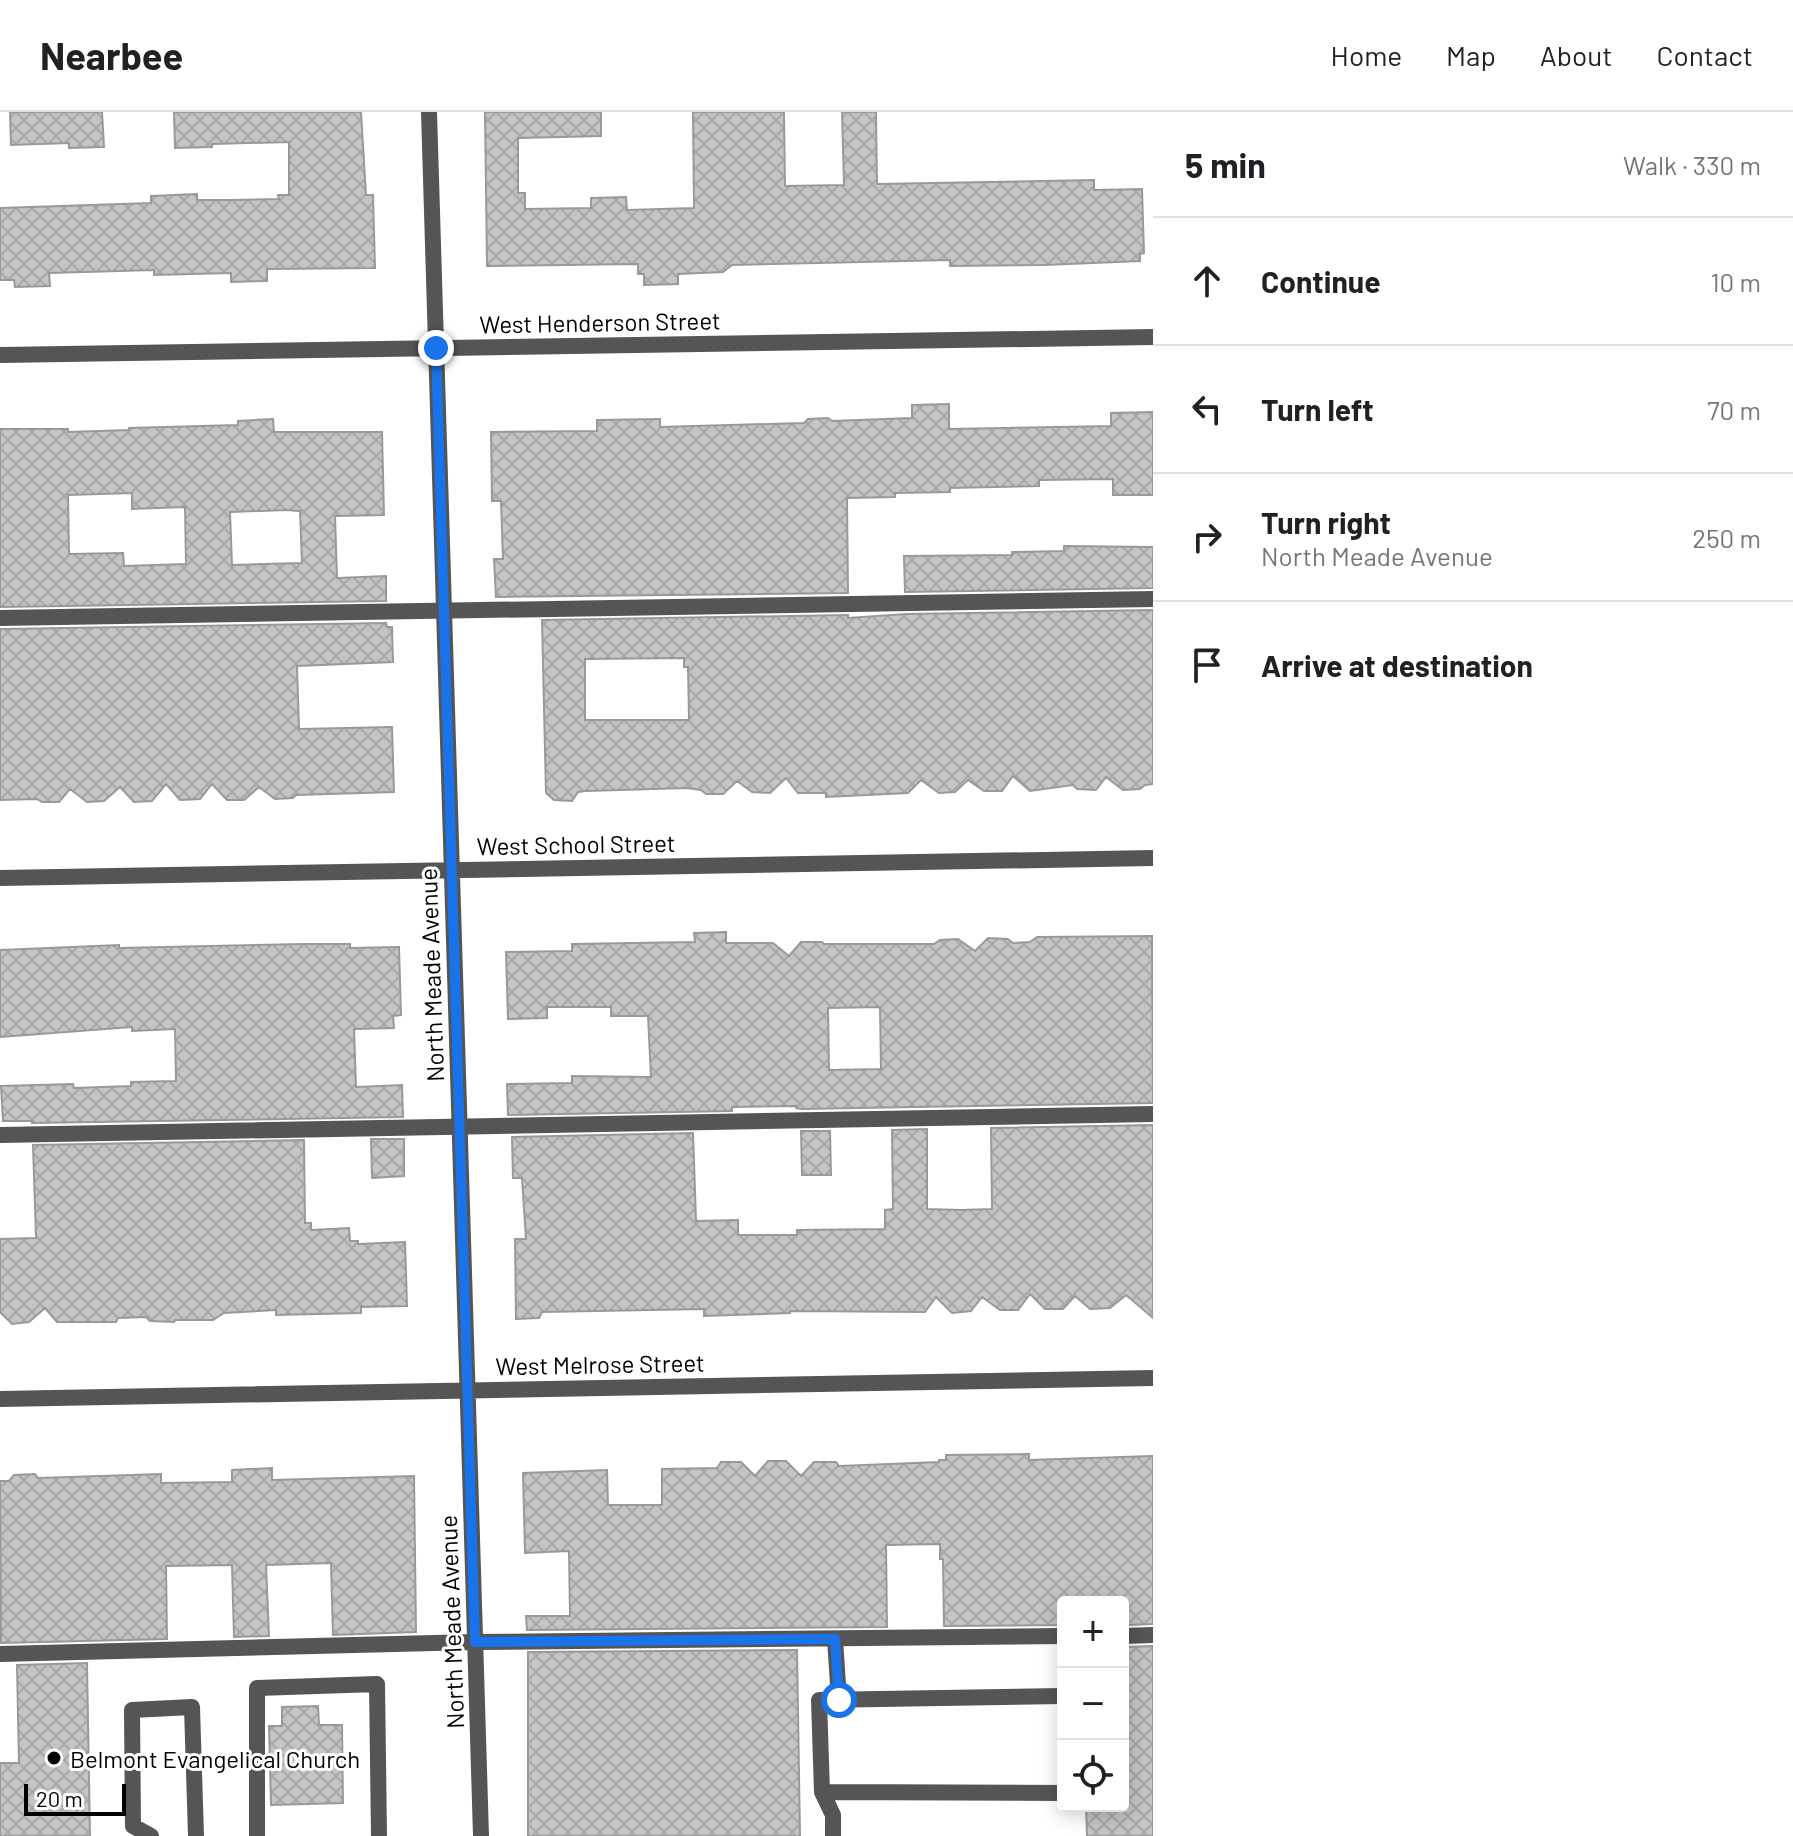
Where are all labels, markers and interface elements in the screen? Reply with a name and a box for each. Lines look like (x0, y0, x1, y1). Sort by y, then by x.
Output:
text: Nearbee (40, 32, 183, 78)
text: Home (1331, 38, 1402, 72)
text: Map (1446, 38, 1496, 72)
text: About (1540, 38, 1612, 72)
text: Contact (1656, 38, 1753, 72)
text: 5 min (1185, 144, 1266, 185)
text: Walk · 330 m (1623, 149, 1761, 180)
icon: ahead (1185, 259, 1229, 303)
text: Continue (1261, 263, 1381, 299)
text: 10 m (1711, 266, 1761, 297)
street label: West Henderson Street (479, 305, 721, 339)
route end (418, 330, 454, 366)
icon: left (1185, 387, 1229, 431)
text: Turn left (1261, 391, 1374, 427)
text: 70 m (1707, 394, 1761, 425)
text: Turn right (1261, 504, 1391, 540)
icon: right (1185, 515, 1229, 559)
text: 250 m (1692, 522, 1761, 553)
text: North Meade Avenue (1261, 540, 1493, 571)
icon: arrive (1185, 643, 1229, 687)
text: Arrive at destination (1261, 647, 1533, 683)
street label: West School Street (476, 828, 676, 860)
street label: North Meade Avenue (413, 868, 449, 1082)
street label: West Melrose Street (495, 1348, 705, 1380)
street label: North Meade Avenue (433, 1515, 469, 1729)
map controls (1057, 1596, 1129, 1812)
button: + (1057, 1596, 1129, 1668)
button: − (1057, 1668, 1129, 1740)
route start (821, 1682, 857, 1718)
button: locate (1057, 1740, 1129, 1812)
place label: Belmont Evangelical Church (70, 1744, 360, 1773)
marker: Belmont Evangelical Church (45, 1749, 63, 1767)
scale bar (24, 1780, 126, 1816)
text: 20 m (36, 1785, 83, 1811)

